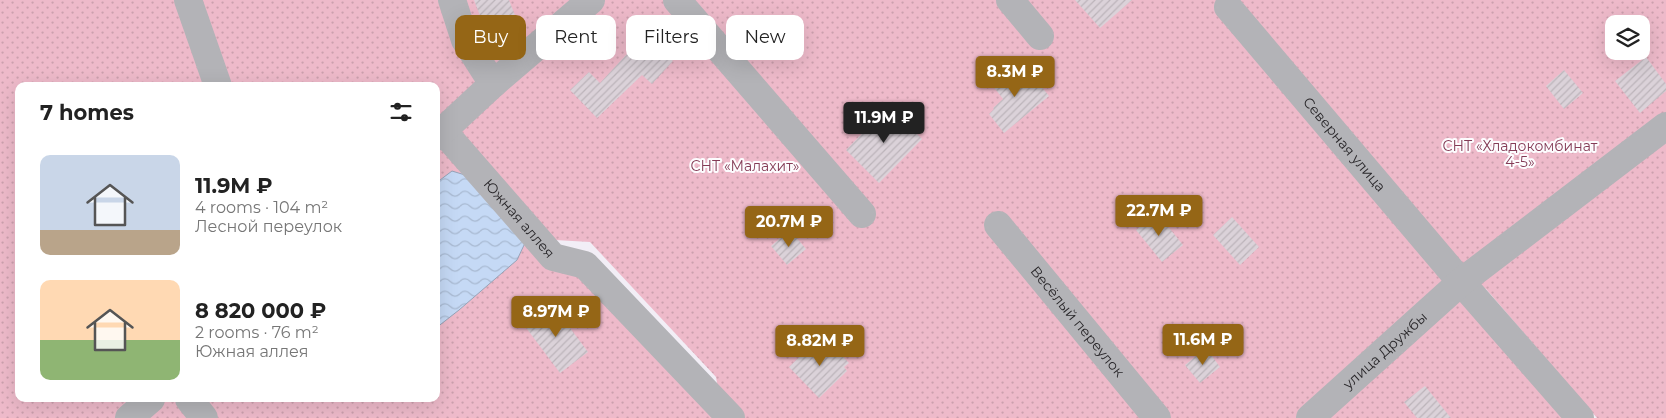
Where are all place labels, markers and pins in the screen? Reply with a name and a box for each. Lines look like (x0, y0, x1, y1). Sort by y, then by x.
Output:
pin: 8.3M ₽ (974, 56, 1056, 98)
pin: 11.9M ₽ (838, 102, 930, 144)
pin: 22.7M ₽ (1113, 194, 1205, 237)
pin: 20.7M ₽ (743, 206, 835, 248)
pin: 8.97M ₽ (510, 296, 602, 338)
pin: 8.82M ₽ (774, 324, 866, 367)
pin: 11.6M ₽ (1157, 324, 1249, 366)

